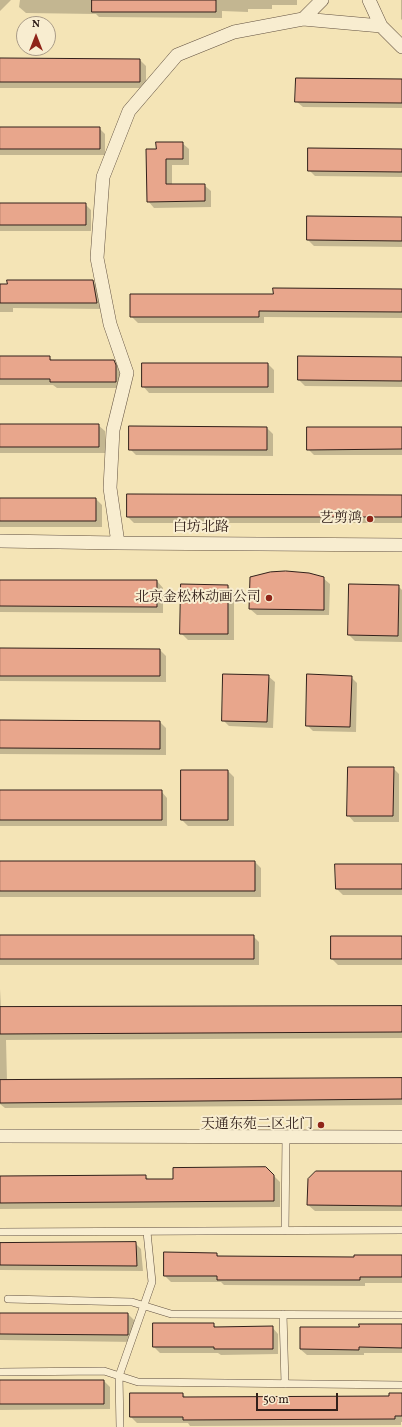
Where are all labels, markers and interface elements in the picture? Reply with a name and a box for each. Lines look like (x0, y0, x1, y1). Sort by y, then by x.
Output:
north arrow (16, 16, 56, 56)
text: N (32, 17, 40, 32)
place label: 艺剪鸿 (320, 511, 362, 527)
marker: 艺剪鸿 (365, 514, 375, 524)
street label: 白坊北路 (173, 520, 229, 536)
place label: 北京金松林动画公司 (135, 590, 261, 606)
marker: 北京金松林动画公司 (264, 593, 274, 603)
place label: 天通东苑二区北门 (201, 1117, 313, 1133)
marker: 天通东苑二区北门 (316, 1120, 326, 1130)
scale bar (258, 1385, 340, 1411)
text: 50 m (263, 1392, 289, 1408)

